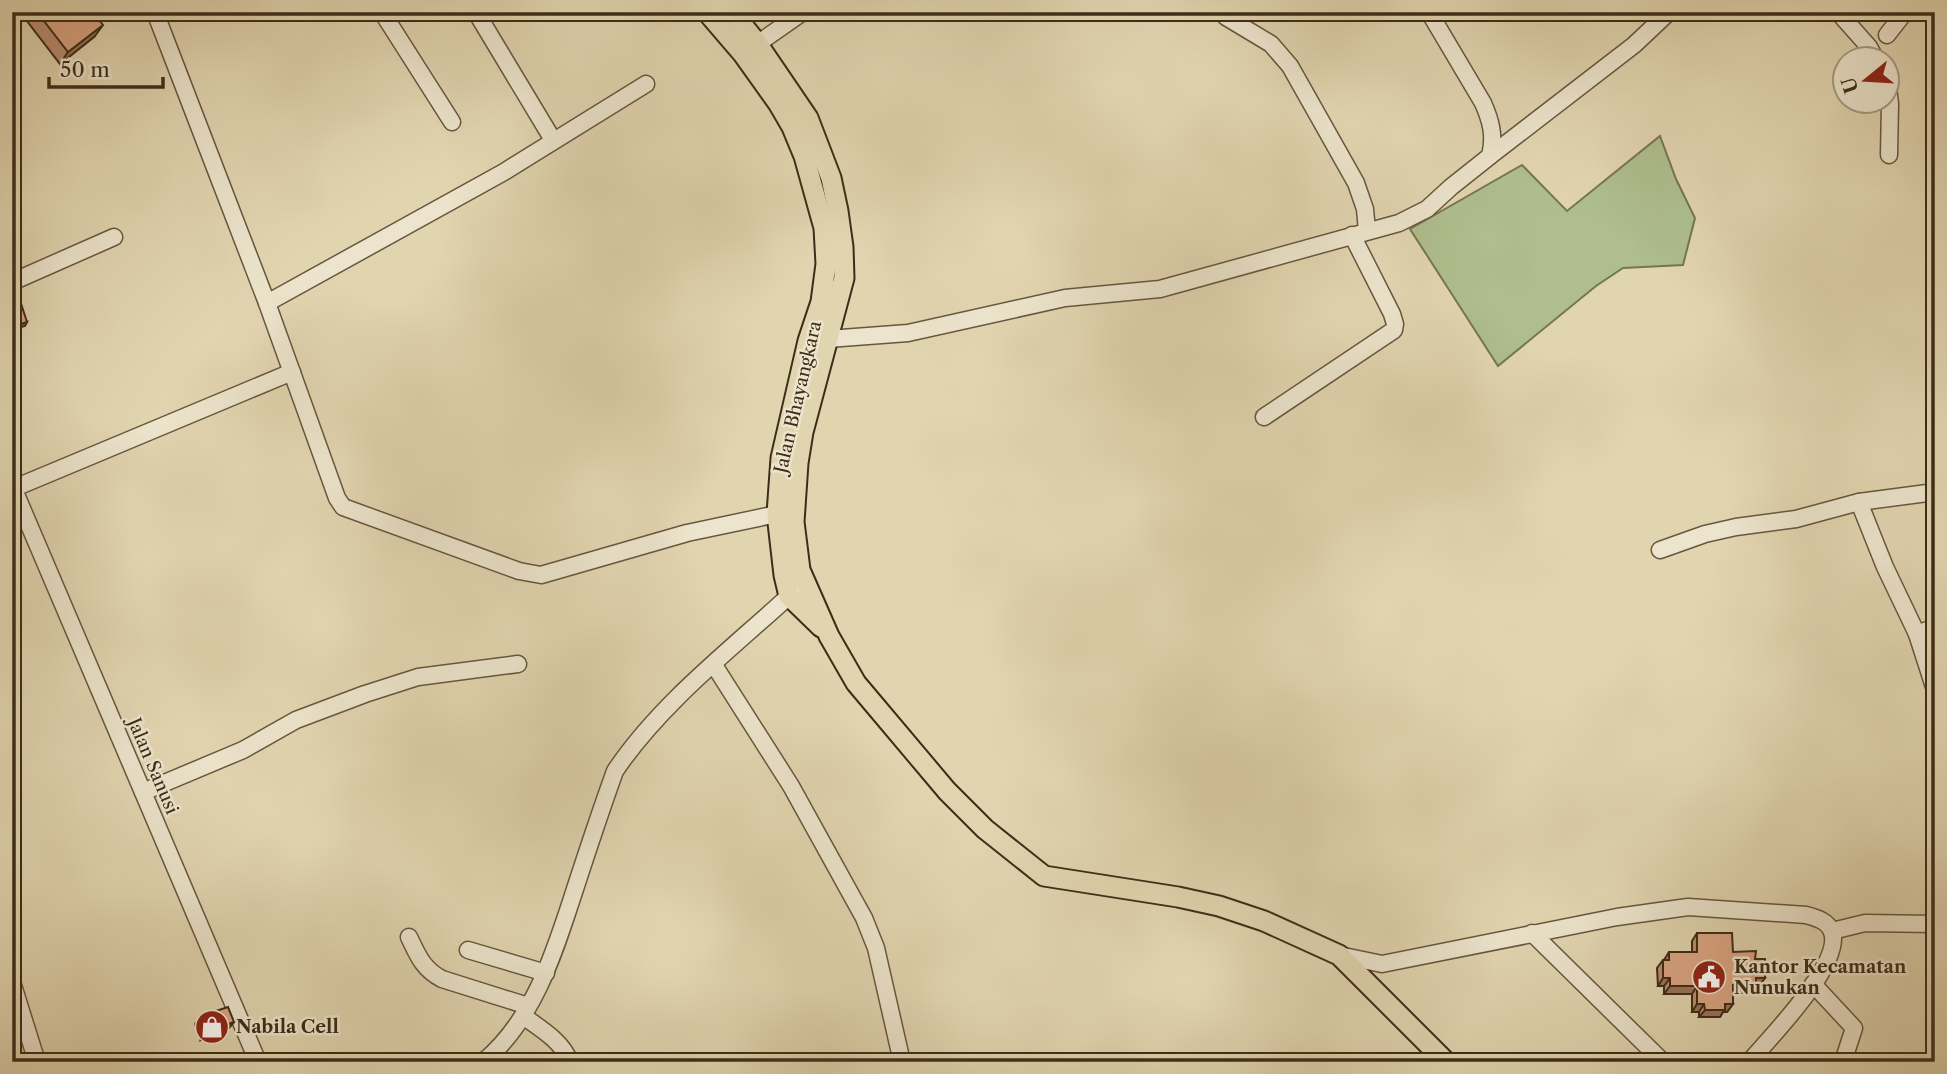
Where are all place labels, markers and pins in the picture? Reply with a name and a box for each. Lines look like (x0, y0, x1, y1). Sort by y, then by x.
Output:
place label: Kantor Kecamatan Nunukan (1734, 956, 1907, 999)
public building icon: Kantor Kecamatan Nunukan (1690, 958, 1728, 996)
shop icon: Nabila Cell (193, 1008, 231, 1046)
place label: Nabila Cell (236, 1016, 339, 1038)

